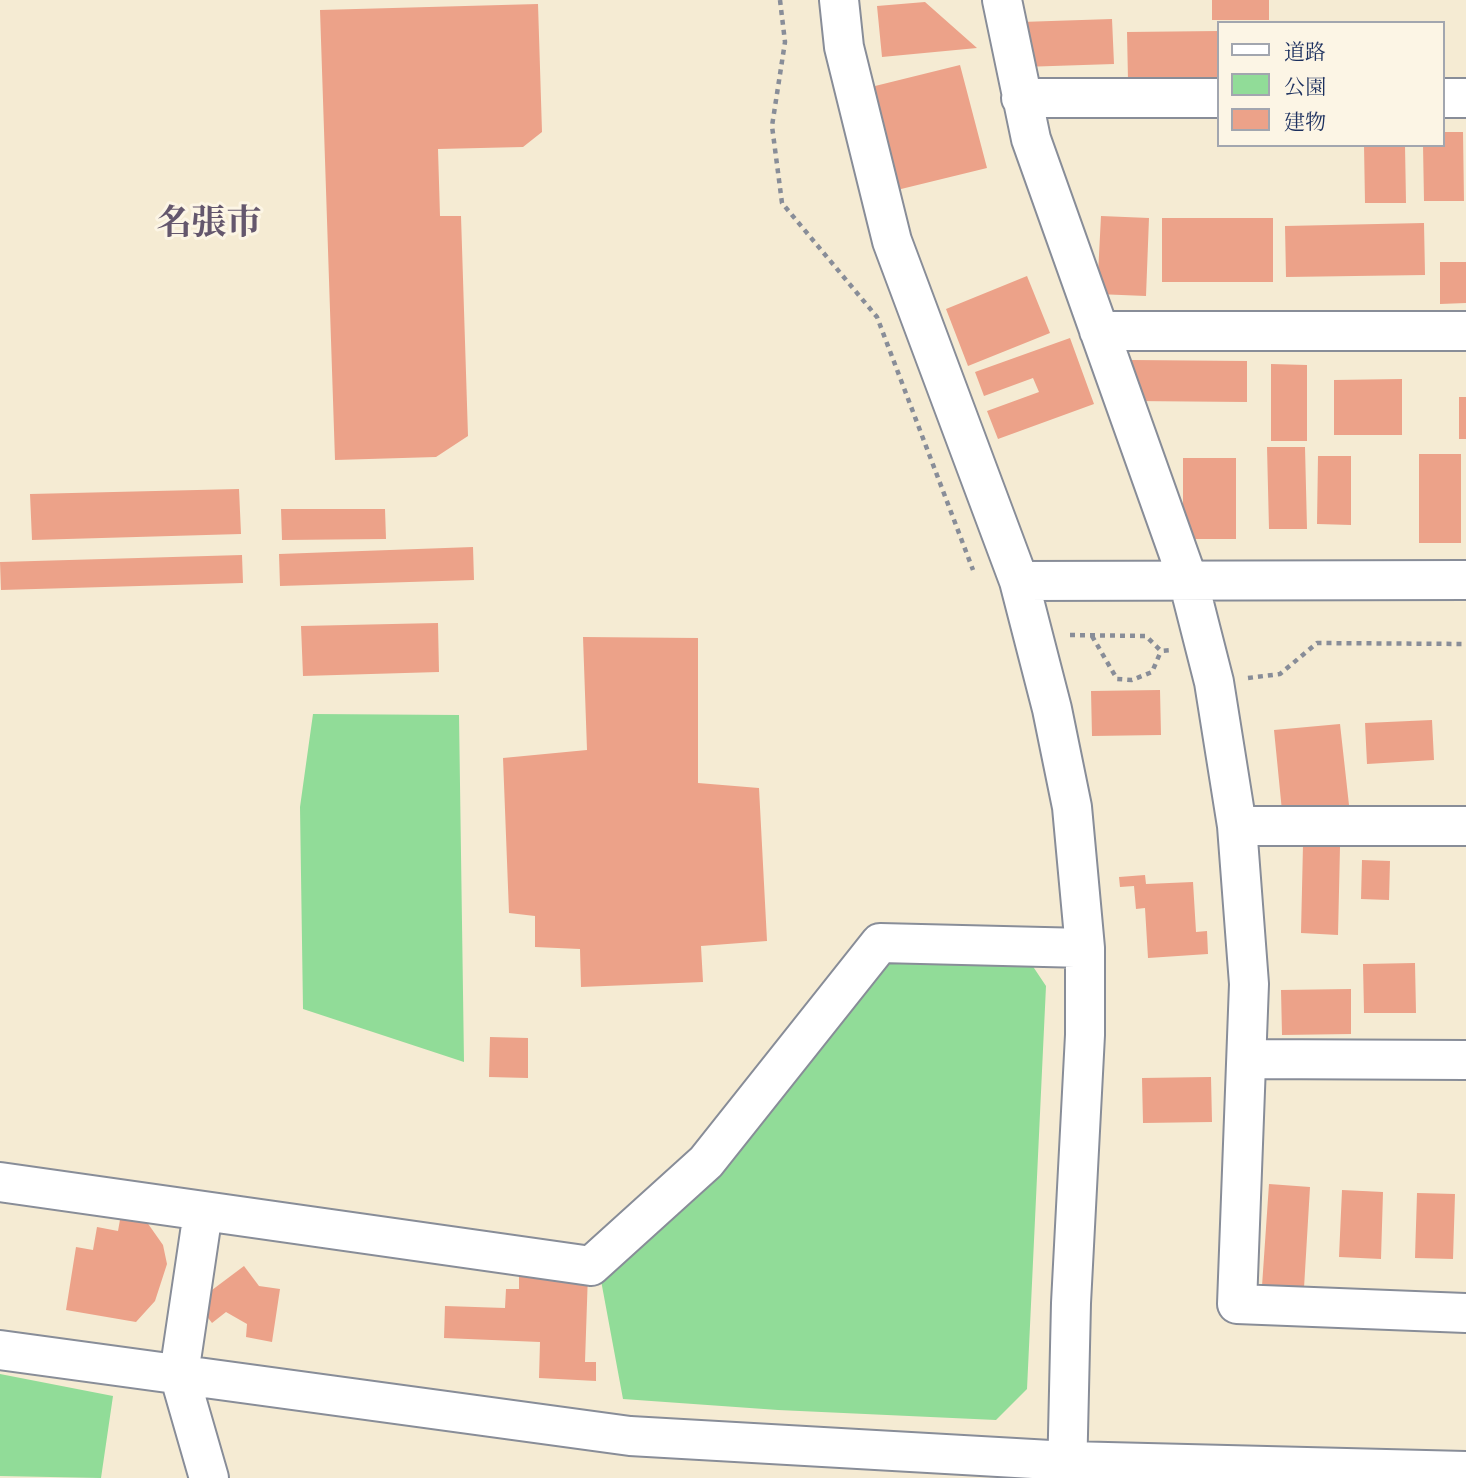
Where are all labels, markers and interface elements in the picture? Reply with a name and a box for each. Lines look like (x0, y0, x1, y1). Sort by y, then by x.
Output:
legend (1218, 21, 1445, 147)
text: 道路 (1284, 39, 1326, 65)
text: 公園 (1284, 74, 1326, 100)
text: 建物 (1284, 109, 1326, 135)
district label: 名張市 (157, 204, 261, 246)

